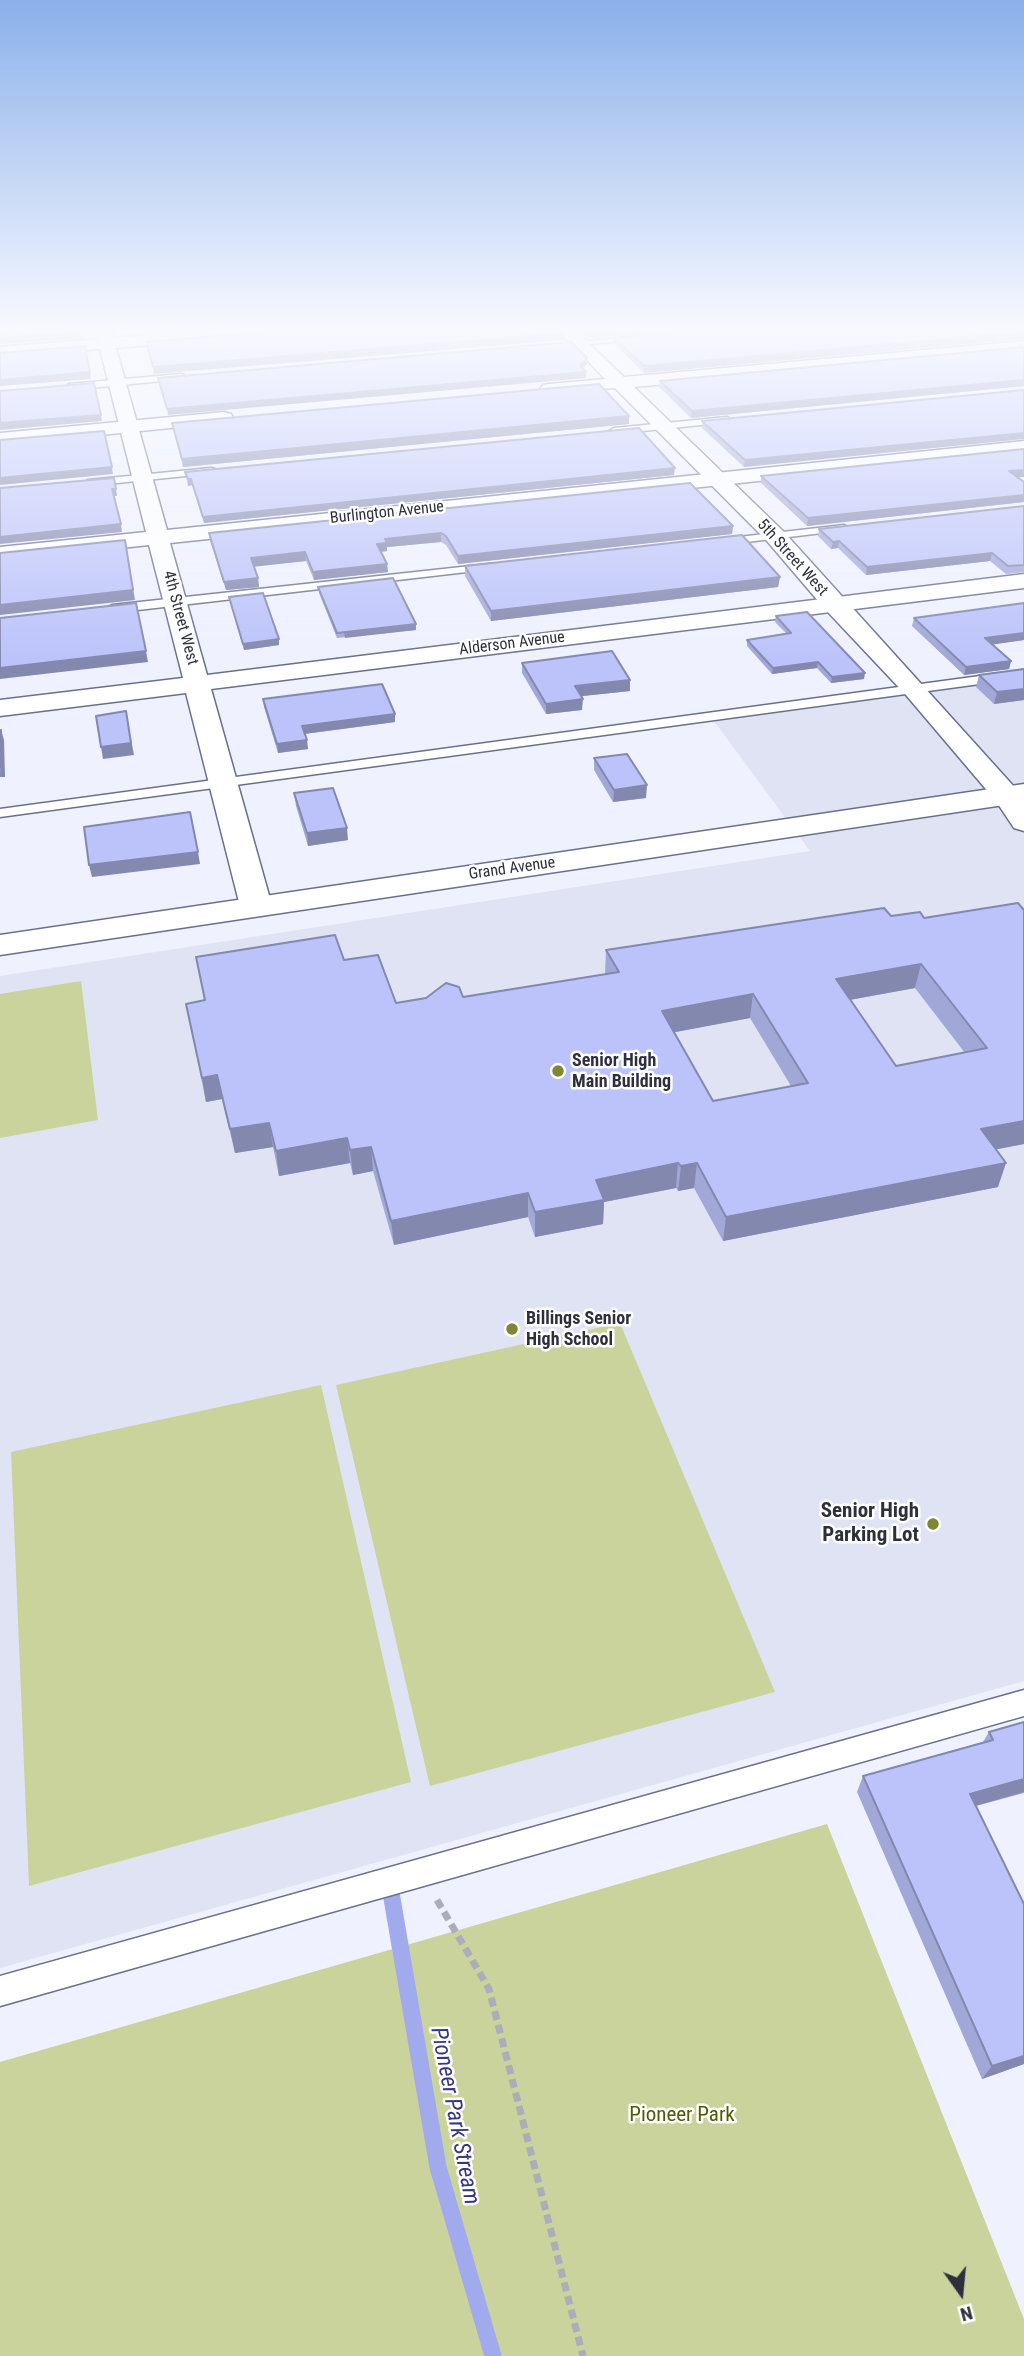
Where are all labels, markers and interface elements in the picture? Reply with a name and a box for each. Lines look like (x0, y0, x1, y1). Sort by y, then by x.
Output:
street label: Burlington Avenue (329, 497, 445, 529)
street label: 5th Street West (753, 516, 831, 600)
street label: 4th Street West (158, 569, 202, 667)
street label: Alderson Avenue (458, 628, 566, 660)
street label: Grand Avenue (468, 853, 556, 885)
place label: Senior High Main Building (572, 1050, 671, 1092)
marker: Senior High Main Building (550, 1063, 566, 1079)
place label: Billings Senior High School (526, 1308, 631, 1350)
marker: Billings Senior High School (504, 1321, 520, 1337)
place label: Senior High Parking Lot (821, 1499, 919, 1549)
marker: Senior High Parking Lot (925, 1516, 941, 1532)
water label: Pioneer Park Stream (423, 2025, 485, 2207)
park label: Pioneer Park (629, 2103, 735, 2129)
north arrow (926, 2258, 996, 2328)
text: N (958, 2301, 975, 2326)

